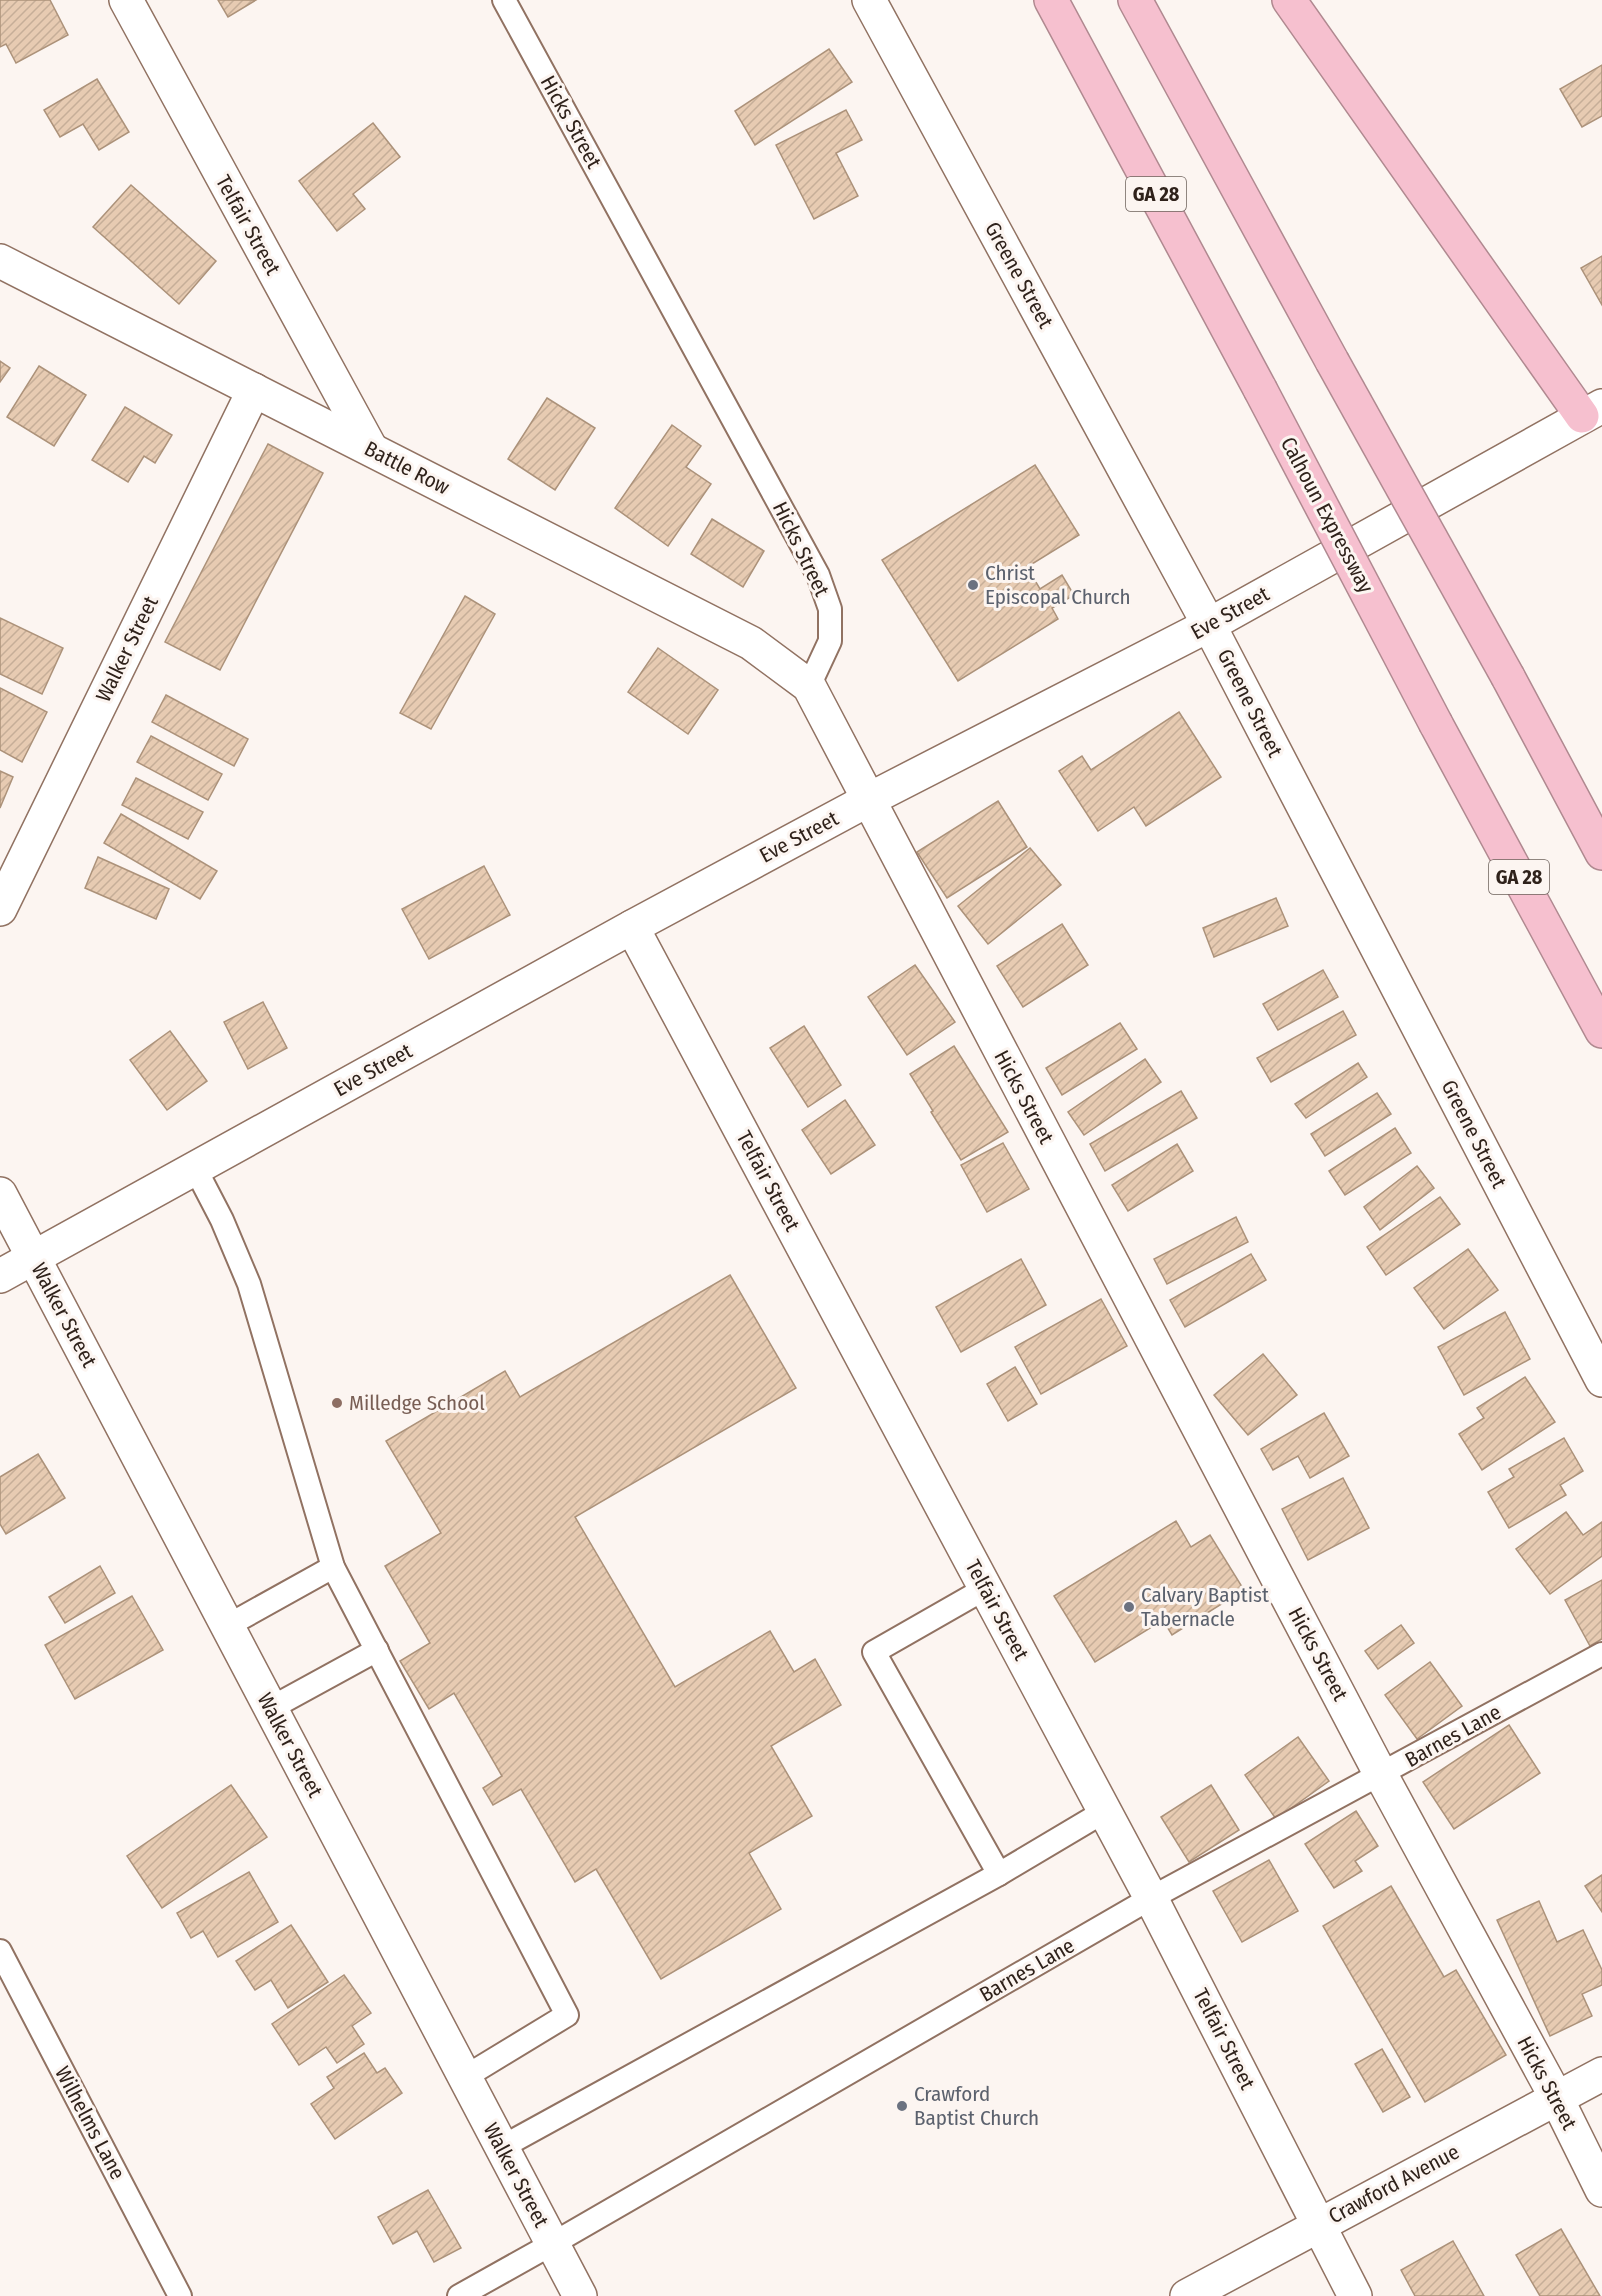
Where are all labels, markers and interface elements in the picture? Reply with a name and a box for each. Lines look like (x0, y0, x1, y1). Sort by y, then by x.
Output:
street label: Hicks Street (535, 71, 607, 173)
street label: Telfair Street (210, 171, 286, 279)
road number: GA 28 (1126, 177, 1186, 211)
street label: Greene Street (979, 217, 1059, 333)
street label: Calhoun Expressway (1275, 433, 1379, 598)
street label: Battle Row (360, 436, 454, 501)
street label: Hicks Street (767, 497, 835, 601)
place label: Christ Episcopal Church (985, 560, 1131, 610)
marker: Christ Episcopal Church (966, 578, 980, 592)
street label: Eve Street (1186, 581, 1274, 645)
street label: Walker Street (90, 592, 164, 706)
street label: Greene Street (1212, 645, 1288, 761)
street label: Eve Street (755, 805, 843, 869)
road number: GA 28 (1489, 860, 1549, 894)
street label: Eve Street (329, 1038, 417, 1102)
street label: Hicks Street (989, 1046, 1060, 1148)
street label: Greene Street (1436, 1076, 1512, 1192)
street label: Telfair Street (731, 1126, 805, 1236)
street label: Walker Street (26, 1258, 102, 1372)
place label: Milledge School (349, 1390, 485, 1416)
marker: Milledge School (330, 1396, 344, 1410)
street label: Telfair Street (960, 1555, 1034, 1665)
place label: Calvary Baptist Tabernacle (1141, 1582, 1269, 1632)
marker: Calvary Baptist Tabernacle (1122, 1600, 1136, 1614)
street label: Hicks Street (1283, 1603, 1354, 1705)
street label: Walker Street (252, 1688, 328, 1802)
street label: Barnes Lane (1401, 1699, 1505, 1773)
street label: Barnes Lane (975, 1932, 1079, 2008)
street label: Telfair Street (1187, 1984, 1261, 2094)
street label: Hicks Street (1512, 2032, 1583, 2134)
street label: Wilhelms Lane (49, 2062, 131, 2184)
place label: Crawford Baptist Church (914, 2081, 1039, 2131)
marker: Crawford Baptist Church (895, 2099, 909, 2113)
street label: Walker Street (478, 2118, 554, 2232)
street label: Crawford Avenue (1324, 2139, 1464, 2229)

